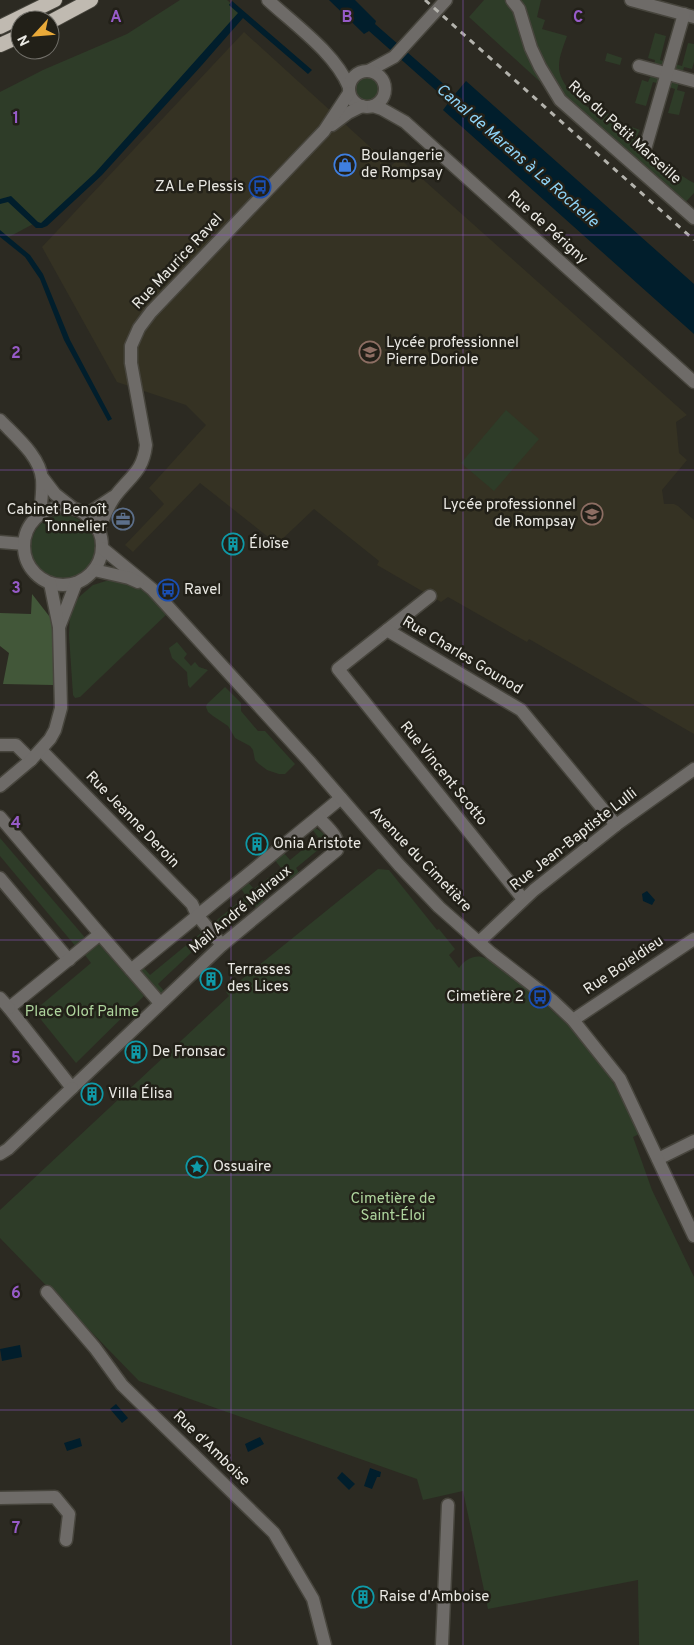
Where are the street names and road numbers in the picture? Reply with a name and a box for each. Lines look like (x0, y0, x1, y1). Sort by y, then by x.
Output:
street label: Rue du Petit Marseille (563, 77, 685, 189)
street label: Rue de Périgny (503, 187, 591, 269)
street label: Rue Maurice Ravel (129, 210, 227, 314)
street label: Rue Charles Gounod (398, 613, 526, 699)
street label: Rue Vincent Scotto (395, 718, 491, 830)
street label: Rue Jeanne Deroin (81, 768, 183, 872)
street label: Rue Jean-Baptiste Lulli (507, 784, 641, 896)
street label: Avenue du Cimetière (365, 803, 475, 917)
street label: Mail André Malraux (186, 862, 296, 958)
street label: Rue Boieldieu (580, 932, 668, 1000)
street label: Rue d'Amboise (168, 1407, 254, 1491)

